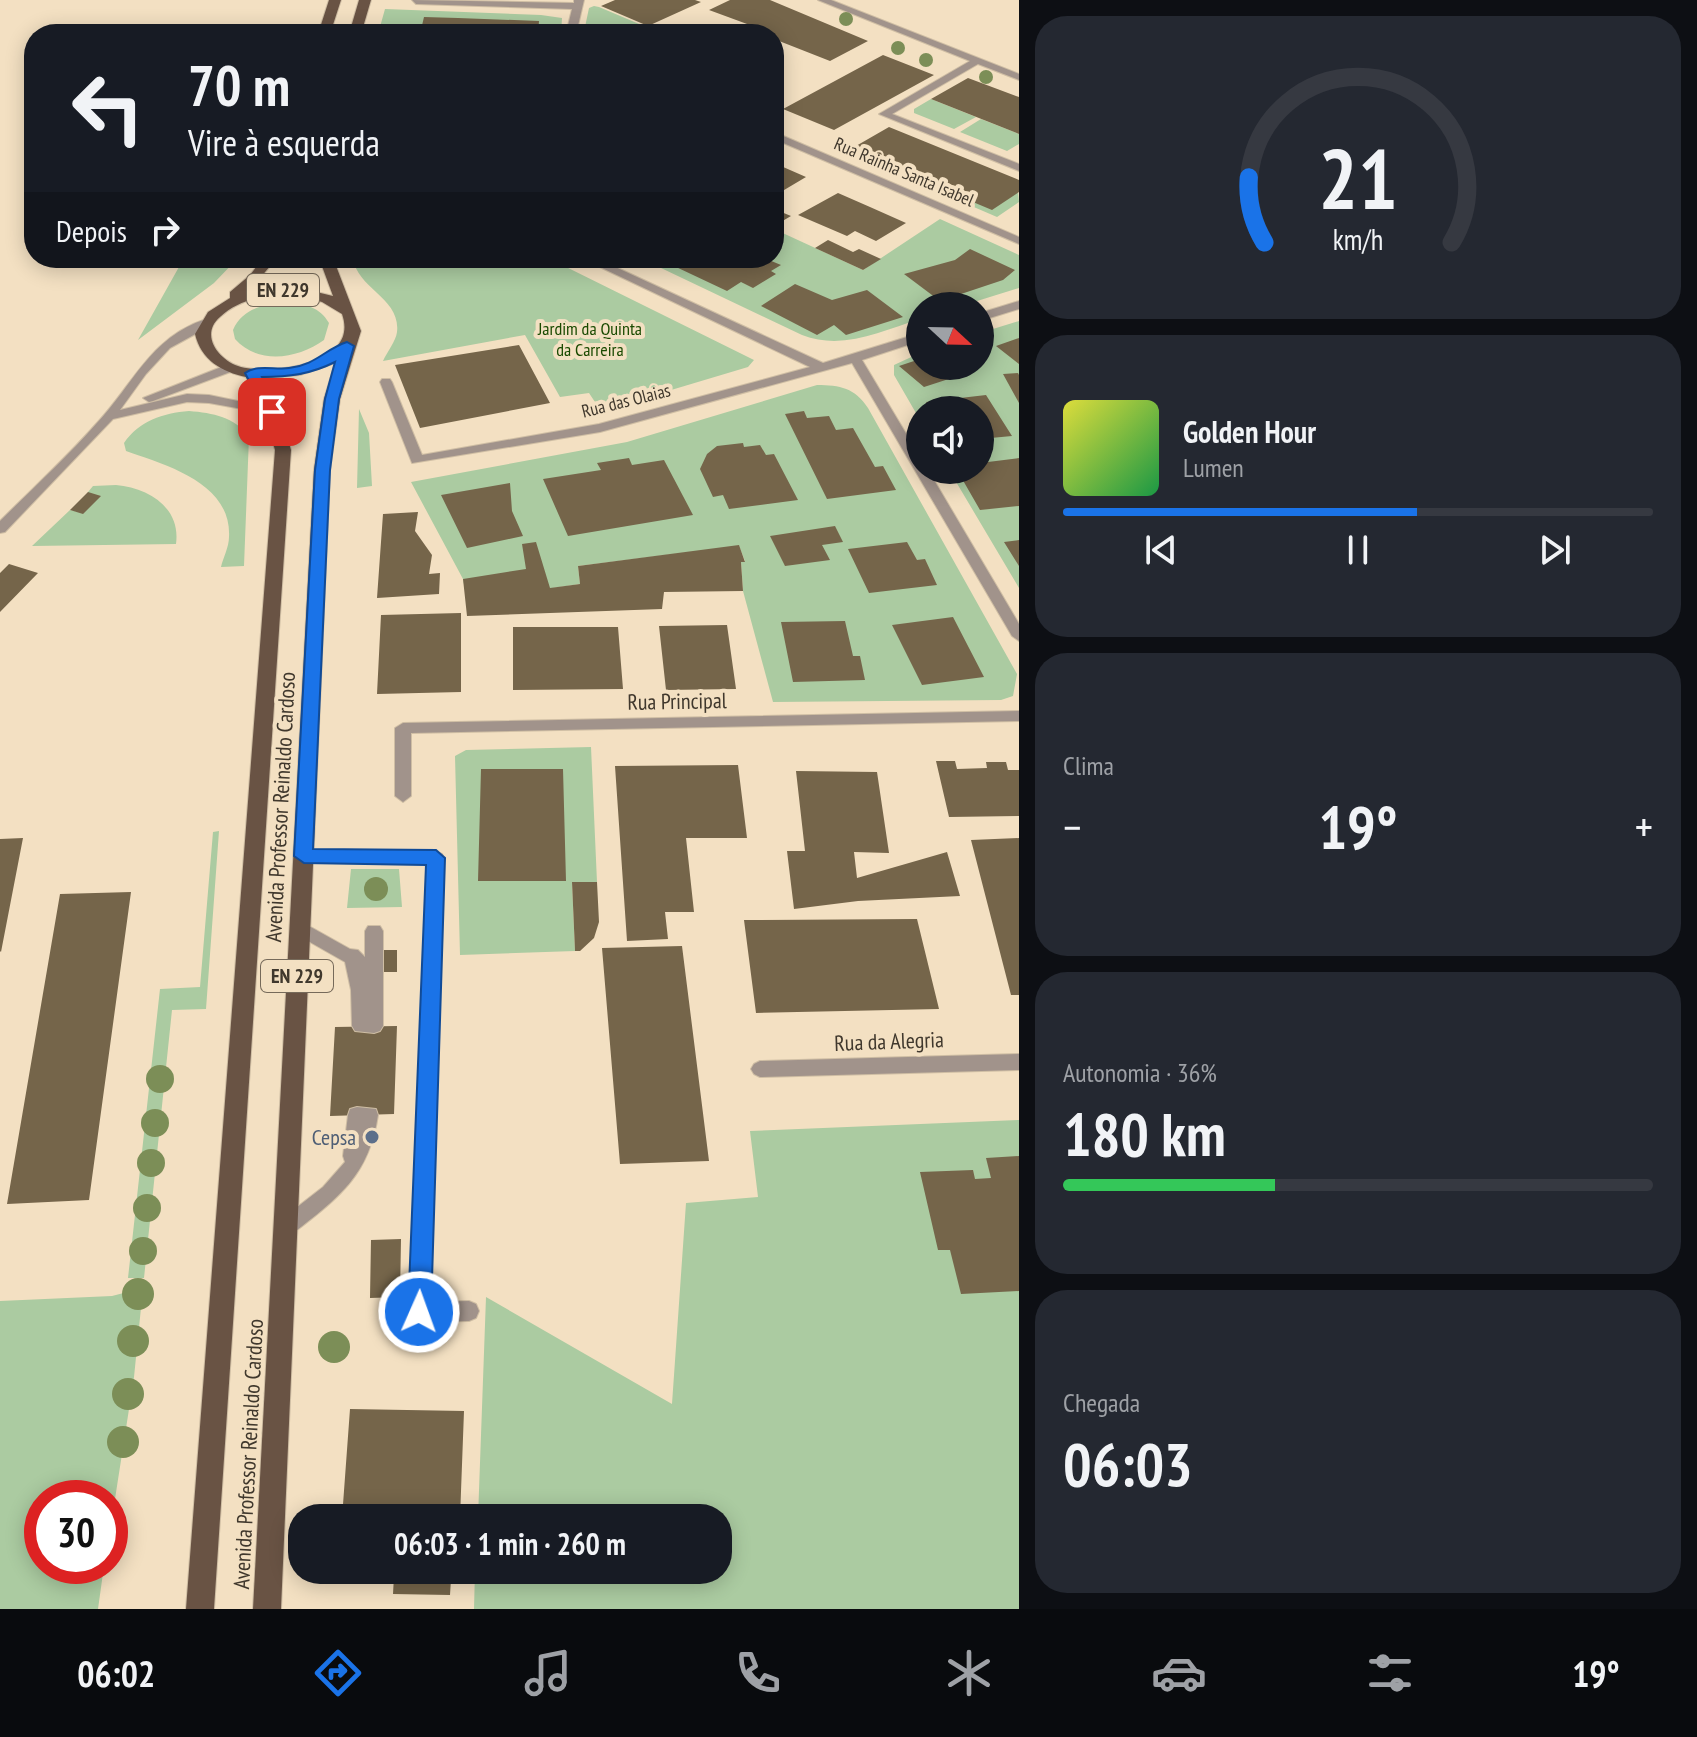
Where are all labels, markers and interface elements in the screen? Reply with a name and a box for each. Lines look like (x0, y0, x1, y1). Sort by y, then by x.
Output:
text: 70 m (188, 49, 290, 121)
icon: left (56, 56, 160, 160)
text: Vire à esquerda (188, 119, 380, 166)
text: 21 (1318, 124, 1398, 232)
street label: Rua Rainha Santa Isabel (831, 132, 978, 212)
icon: right (143, 208, 187, 252)
text: Depois (56, 211, 127, 250)
text: km/h (1333, 221, 1383, 258)
road number: EN 229 (247, 274, 319, 306)
north arrow (906, 292, 994, 380)
map controls (906, 292, 994, 484)
park label: Jardim da Quinta da Carreira (537, 317, 642, 361)
pin (238, 378, 306, 446)
street label: Rua das Olaias (579, 378, 673, 423)
icon: arrive (250, 390, 294, 434)
button: sound (906, 396, 994, 484)
text: Golden Hour (1183, 412, 1316, 451)
text: Lumen (1183, 451, 1244, 484)
icon: previous (1139, 528, 1183, 572)
icon: pause (1336, 528, 1380, 572)
icon: next (1533, 528, 1577, 572)
street label: Avenida Professor Reinaldo Cardoso (259, 671, 301, 943)
street label: Rua Principal (627, 686, 728, 716)
text: Clima (1063, 749, 1114, 782)
text: 19° (1318, 788, 1398, 866)
text: − (1063, 798, 1081, 855)
text: + (1635, 798, 1653, 855)
road number: EN 229 (261, 960, 333, 992)
street label: Rua da Alegria (834, 1025, 944, 1057)
text: Autonomia · 36% (1063, 1056, 1217, 1089)
text: 180 km (1063, 1095, 1226, 1173)
place label: Cepsa (312, 1123, 356, 1151)
marker: Cepsa (363, 1128, 381, 1146)
position arrow (377, 1270, 461, 1354)
street label: Avenida Professor Reinaldo Cardoso (227, 1318, 269, 1590)
text: Chegada (1063, 1386, 1140, 1419)
text: 06:03 (1063, 1425, 1193, 1503)
speed limit sign: 30 (24, 1480, 128, 1584)
text: 06:03 · 1 min · 260 m (394, 1524, 626, 1563)
icon: directions (310, 1645, 366, 1701)
icon: music (520, 1645, 576, 1701)
icon: phone (730, 1645, 786, 1701)
icon: climate (941, 1645, 997, 1701)
icon: car (1151, 1645, 1207, 1701)
icon: filters (1362, 1645, 1418, 1701)
text: 06:02 (77, 1650, 155, 1697)
text: 19° (1572, 1650, 1620, 1697)

